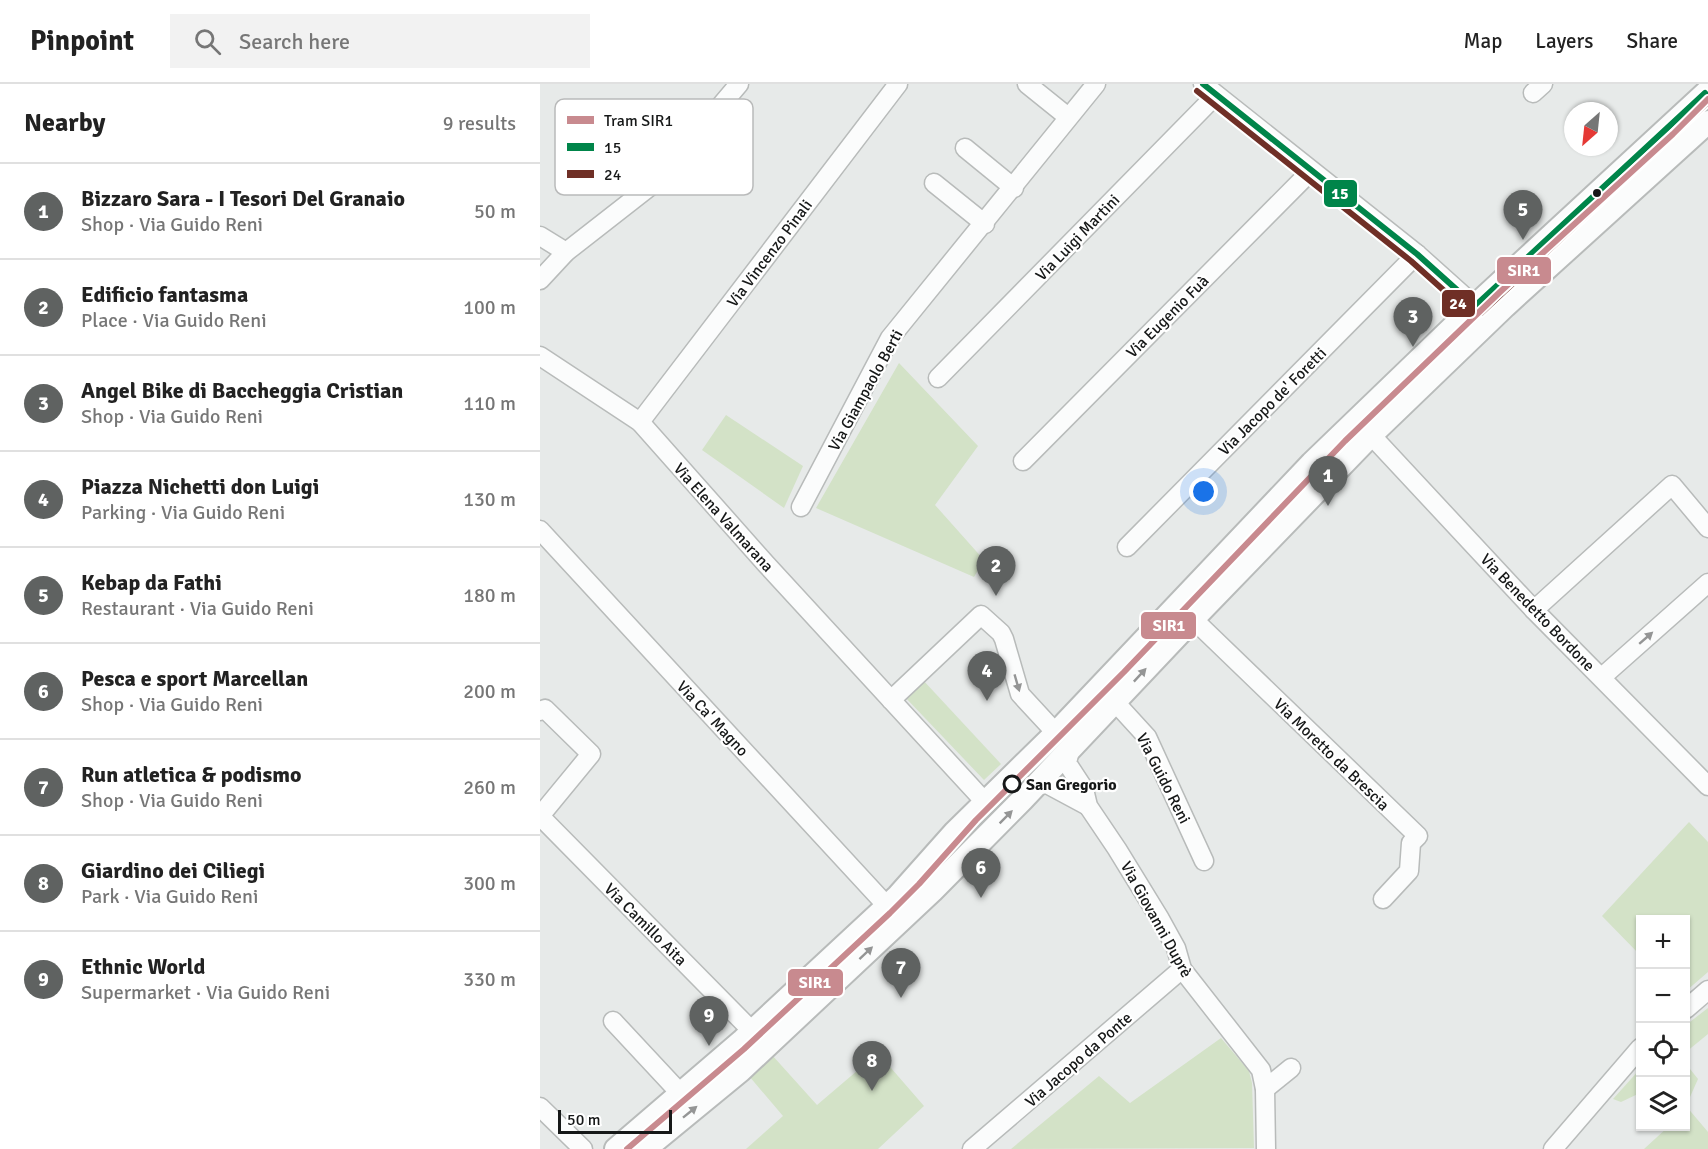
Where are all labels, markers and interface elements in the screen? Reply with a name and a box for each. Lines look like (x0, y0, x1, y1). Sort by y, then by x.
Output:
search box (170, 14, 590, 68)
text: Pinpoint (30, 24, 134, 58)
icon: search (191, 25, 224, 58)
text: Search here (239, 28, 350, 55)
text: Map (1464, 28, 1502, 54)
text: Layers (1535, 28, 1593, 54)
text: Share (1626, 28, 1678, 54)
legend (555, 99, 753, 195)
north arrow (1564, 102, 1618, 156)
text: Nearby (24, 107, 105, 139)
text: 9 results (443, 111, 516, 136)
text: Tram SIR1 (604, 111, 673, 131)
text: 15 (604, 138, 621, 158)
text: 24 (604, 165, 622, 185)
line badge: 15 (1323, 179, 1358, 208)
text: 15 (1331, 184, 1349, 204)
text: Bizzaro Sara - I Tesori Del Granaio (81, 185, 405, 212)
unlabelled marker (1591, 187, 1603, 199)
street label: Via Luigi Martini (1031, 190, 1124, 285)
pin: 5 (1504, 190, 1542, 240)
street label: Via Vincenzo Pinali (723, 196, 817, 311)
text: 1 (38, 199, 49, 224)
text: 50 m (474, 199, 516, 224)
text: Shop · Via Guido Reni (81, 212, 263, 237)
line badge: SIR1 (1496, 256, 1552, 285)
text: SIR1 (1508, 261, 1541, 281)
street label: Via Eugenio Fuà (1122, 271, 1213, 362)
text: Edificio fantasma (81, 281, 248, 308)
line badge: 24 (1441, 289, 1476, 318)
text: 24 (1449, 294, 1467, 314)
text: 2 (38, 295, 49, 320)
text: 100 m (463, 295, 516, 320)
pin: 3 (1394, 298, 1432, 347)
text: Place · Via Guido Reni (81, 308, 267, 333)
street label: Via Giampaolo Berti (824, 326, 908, 455)
street label: Via Jacopo de' Foretti (1214, 343, 1331, 460)
text: Angel Bike di Baccheggia Cristian (81, 377, 403, 404)
text: 3 (38, 391, 49, 416)
text: 110 m (463, 391, 516, 416)
text: Shop · Via Guido Reni (81, 404, 263, 429)
pin: 1 (1308, 456, 1348, 506)
street label: Via Elena Valmarana (669, 459, 778, 576)
text: Piazza Nichetti don Luigi (81, 473, 319, 500)
your location (1189, 477, 1218, 506)
text: 4 (38, 487, 49, 512)
text: 130 m (463, 487, 516, 512)
text: Parking · Via Guido Reni (81, 500, 285, 525)
pin: 2 (976, 546, 1016, 596)
street label: Via Benedetto Bordone (1476, 550, 1599, 676)
text: Kebap da Fathi (81, 569, 222, 596)
text: 5 (38, 583, 49, 608)
text: 180 m (463, 583, 516, 608)
text: Restaurant · Via Guido Reni (81, 596, 314, 621)
line badge: SIR1 (1140, 611, 1197, 640)
text: SIR1 (1153, 616, 1186, 636)
one-way arrow (1638, 632, 1653, 645)
pin: 4 (968, 652, 1006, 701)
text: Pesca e sport Marcellan (81, 665, 308, 692)
one-way arrow (1133, 668, 1147, 683)
one-way arrow (1013, 674, 1022, 692)
street label: Via Ca' Magno (672, 677, 752, 761)
text: 6 (38, 679, 49, 704)
text: 200 m (463, 679, 516, 704)
text: Shop · Via Guido Reni (81, 692, 263, 717)
street label: Via Moretto da Brescia (1269, 694, 1393, 815)
street label: Via Guido Reni (1132, 730, 1195, 827)
text: Run atletica & podismo (81, 761, 301, 788)
text: 7 (38, 775, 49, 800)
text: 260 m (463, 775, 516, 800)
marker: San Gregorio (1003, 775, 1021, 793)
place label: San Gregorio (1026, 775, 1117, 795)
text: Shop · Via Guido Reni (81, 788, 263, 813)
one-way arrow (998, 810, 1012, 824)
pin: 6 (962, 848, 1000, 898)
text: Giardino dei Ciliegi (81, 857, 265, 884)
street label: Via Giovanni Duprè (1116, 858, 1196, 981)
text: 8 (38, 871, 49, 896)
text: 300 m (463, 871, 516, 896)
street label: Via Camillo Aita (600, 879, 691, 970)
text: Park · Via Guido Reni (81, 884, 258, 909)
map controls (1636, 915, 1690, 1131)
button: + (1636, 915, 1690, 969)
one-way arrow (859, 947, 873, 961)
pin: 7 (882, 948, 920, 998)
text: Ethnic World (81, 953, 205, 980)
text: 9 (38, 967, 49, 992)
text: 330 m (463, 967, 516, 992)
line badge: SIR1 (787, 968, 844, 997)
button: − (1636, 969, 1690, 1023)
text: SIR1 (799, 973, 832, 993)
text: Supermarket · Via Guido Reni (81, 980, 330, 1005)
pin: 9 (690, 996, 728, 1046)
street label: Via Jacopo da Ponte (1021, 1008, 1136, 1112)
button: locate (1636, 1023, 1690, 1077)
pin: 8 (852, 1042, 892, 1091)
button: layers (1636, 1077, 1690, 1131)
one-way arrow (682, 1106, 697, 1119)
scale bar (558, 1107, 672, 1134)
text: 50 m (567, 1110, 601, 1130)

